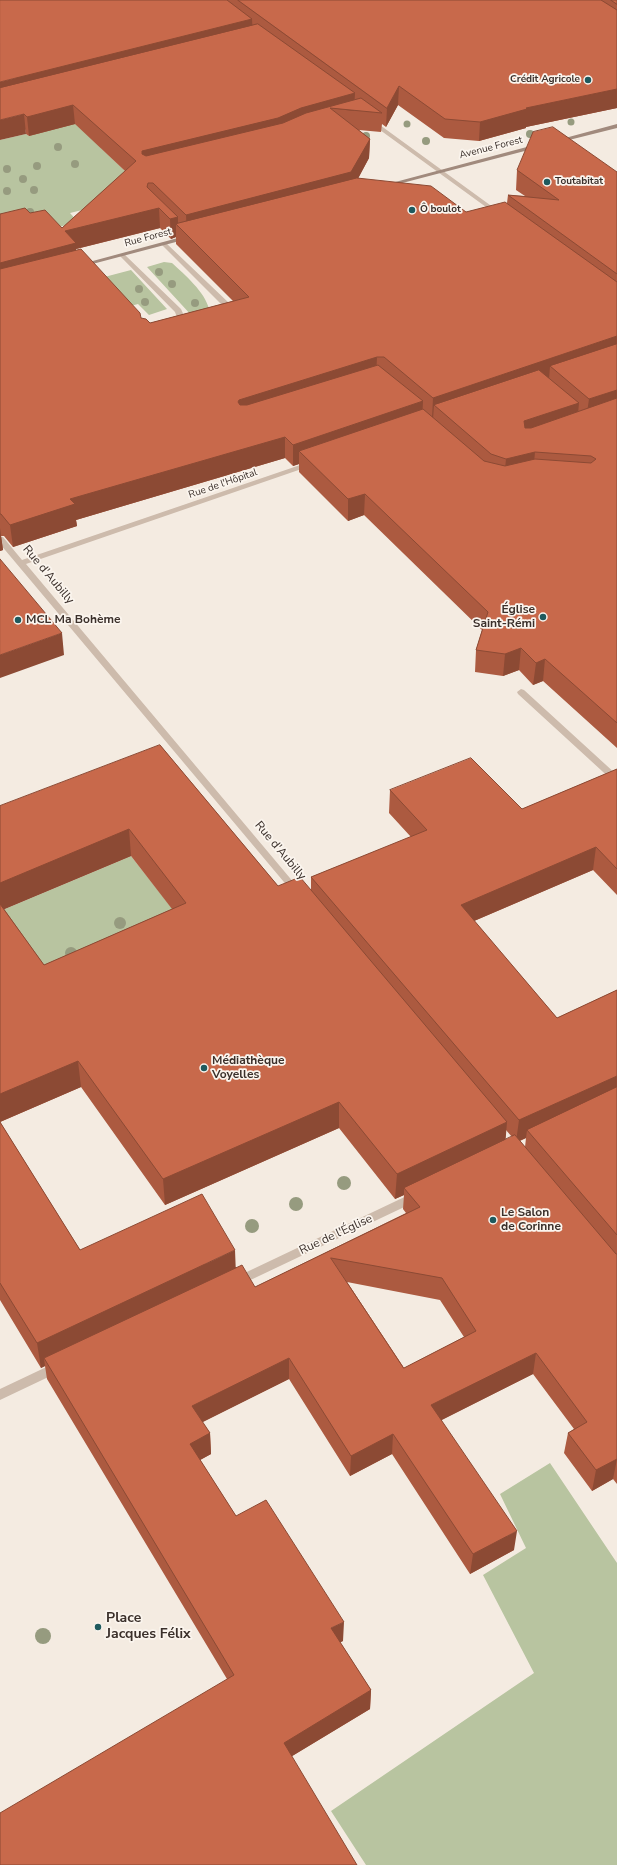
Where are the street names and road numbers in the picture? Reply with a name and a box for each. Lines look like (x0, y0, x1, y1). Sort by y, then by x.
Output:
street label: Avenue Forest (458, 134, 524, 162)
street label: Rue Forest (123, 226, 173, 250)
street label: Rue de l'Hôpital (187, 467, 259, 501)
street label: Rue d'Aubilly (19, 543, 77, 607)
street label: Rue d'Aubilly (251, 819, 309, 883)
street label: Rue de l'Église (297, 1212, 375, 1258)

